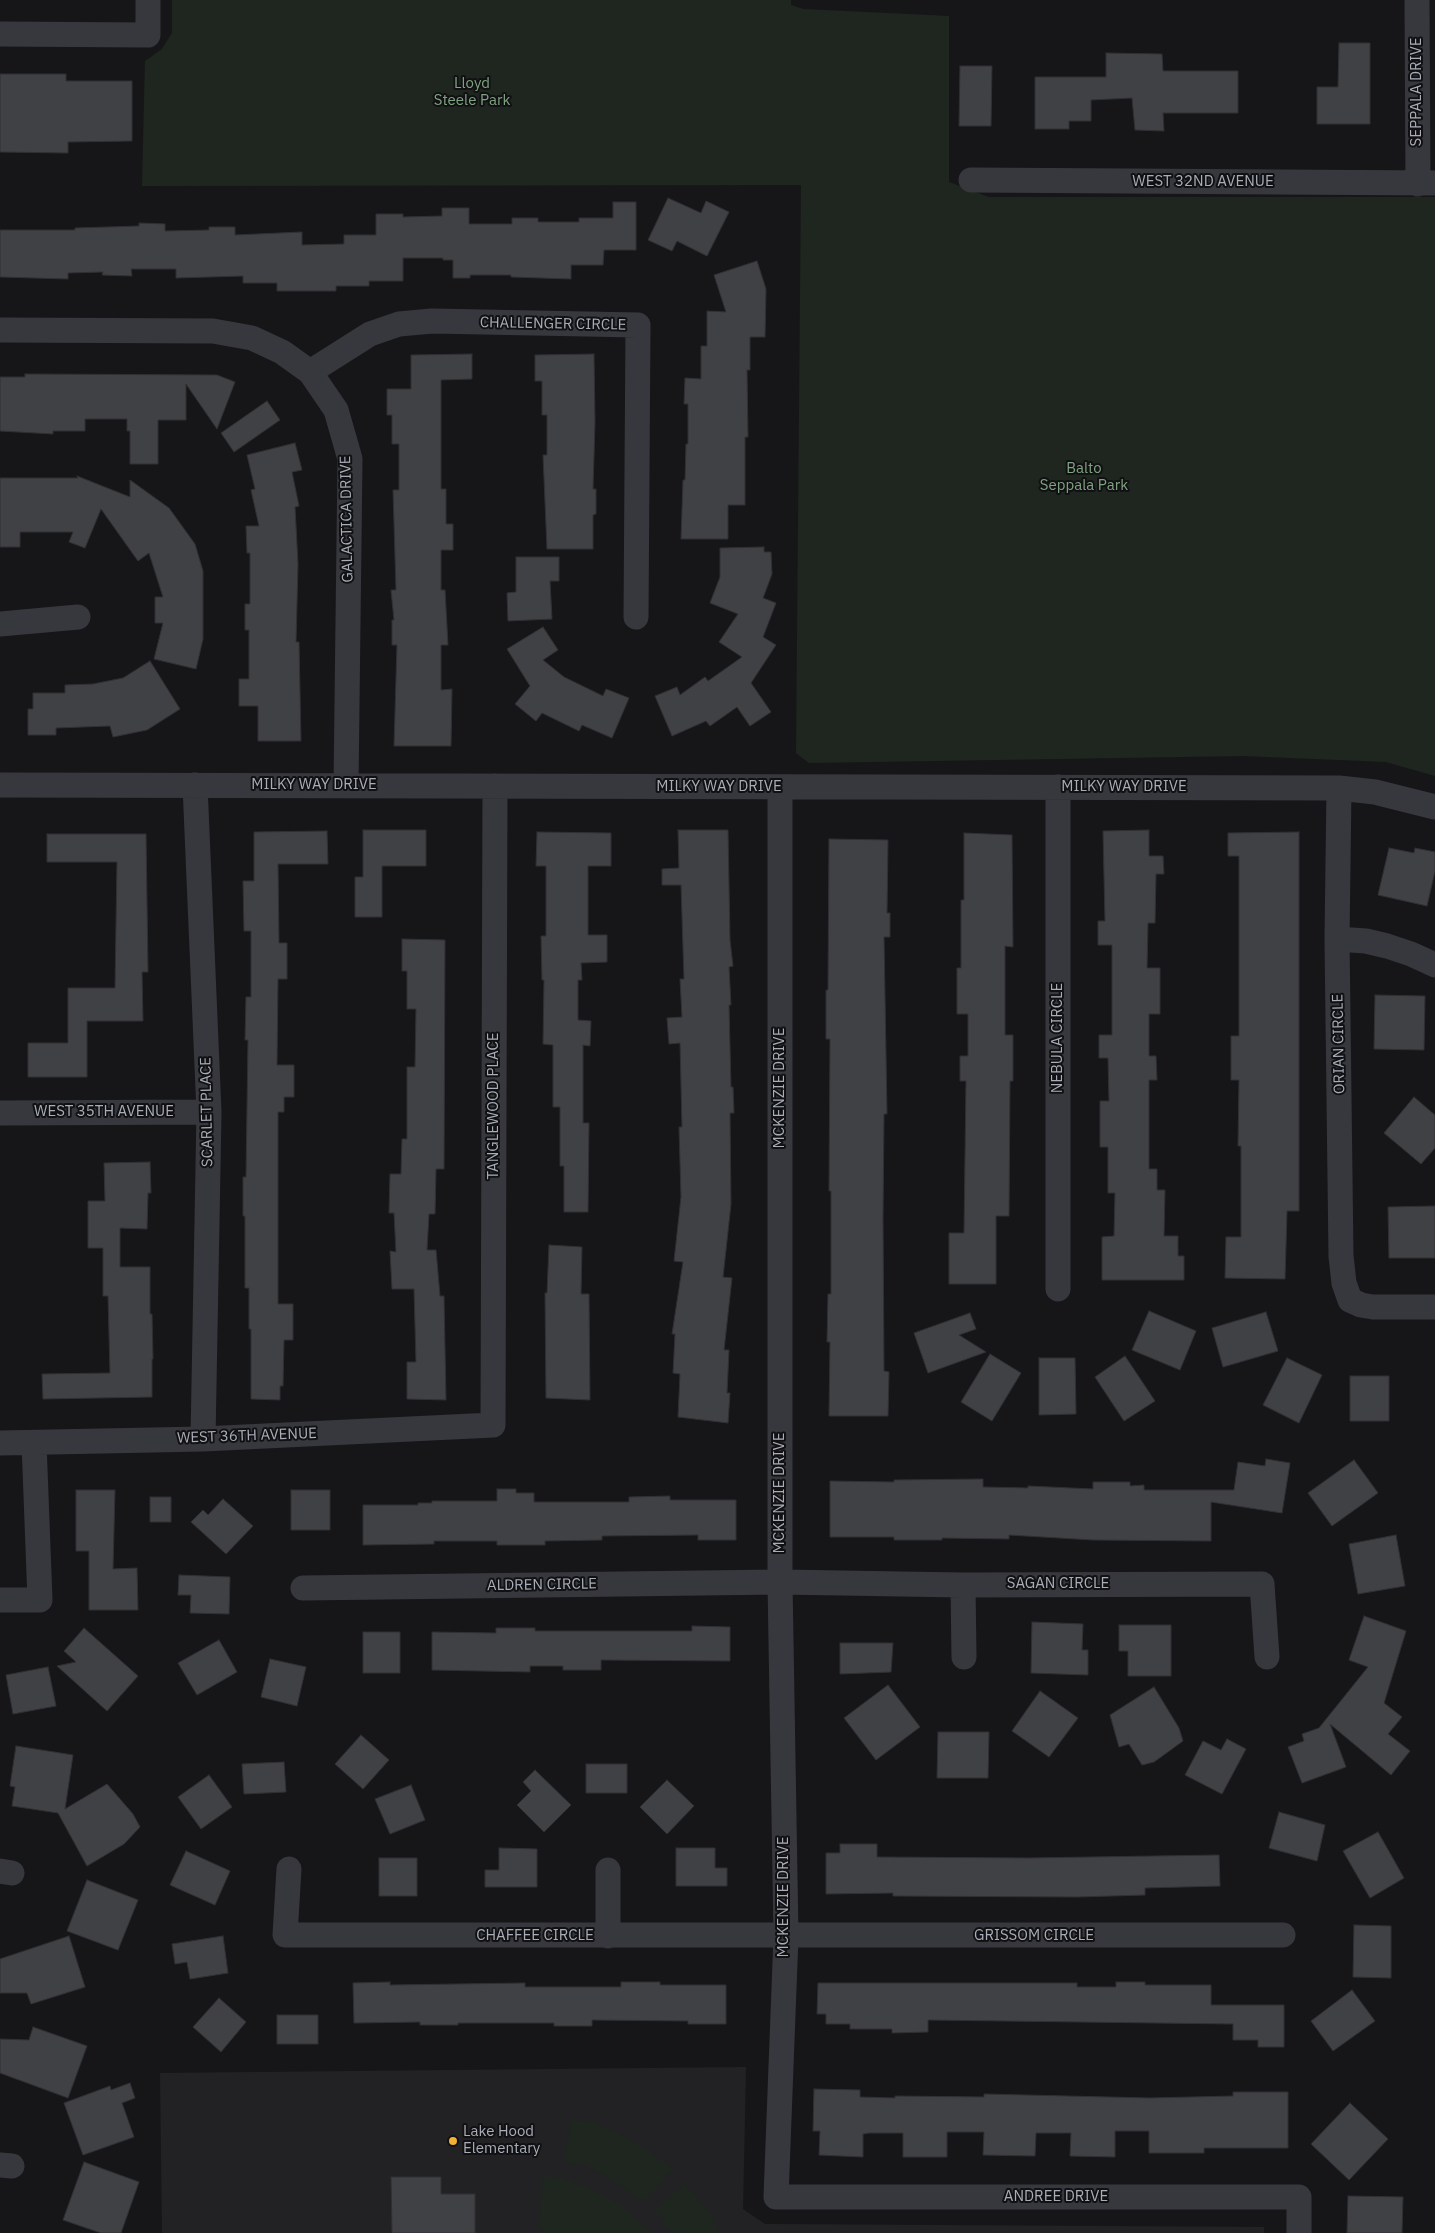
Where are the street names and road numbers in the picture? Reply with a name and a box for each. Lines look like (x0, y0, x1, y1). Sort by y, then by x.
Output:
street label: SEPPALA DRIVE (1408, 37, 1426, 147)
street label: WEST 32ND AVENUE (1132, 173, 1274, 191)
street label: CHALLENGER CIRCLE (480, 314, 626, 334)
street label: GALACTICA DRIVE (337, 455, 357, 583)
street label: MILKY WAY DRIVE (251, 776, 377, 794)
street label: MILKY WAY DRIVE (656, 778, 782, 796)
street label: MILKY WAY DRIVE (1061, 778, 1187, 796)
street label: NEBULA CIRCLE (1049, 983, 1067, 1093)
street label: ORIAN CIRCLE (1329, 994, 1349, 1094)
street label: MCKENZIE DRIVE (771, 1028, 789, 1148)
street label: TANGLEWOOD PLACE (485, 1032, 503, 1180)
street label: SCARLET PLACE (197, 1057, 217, 1167)
street label: WEST 35TH AVENUE (34, 1103, 174, 1121)
street label: WEST 36TH AVENUE (177, 1425, 317, 1447)
street label: MCKENZIE DRIVE (771, 1433, 789, 1553)
street label: ALDREN CIRCLE (487, 1575, 597, 1595)
street label: SAGAN CIRCLE (1007, 1575, 1109, 1593)
street label: MCKENZIE DRIVE (775, 1837, 793, 1957)
street label: CHAFFEE CIRCLE (476, 1927, 594, 1945)
street label: GRISSOM CIRCLE (974, 1927, 1094, 1945)
street label: ANDREE DRIVE (1004, 2188, 1108, 2206)

